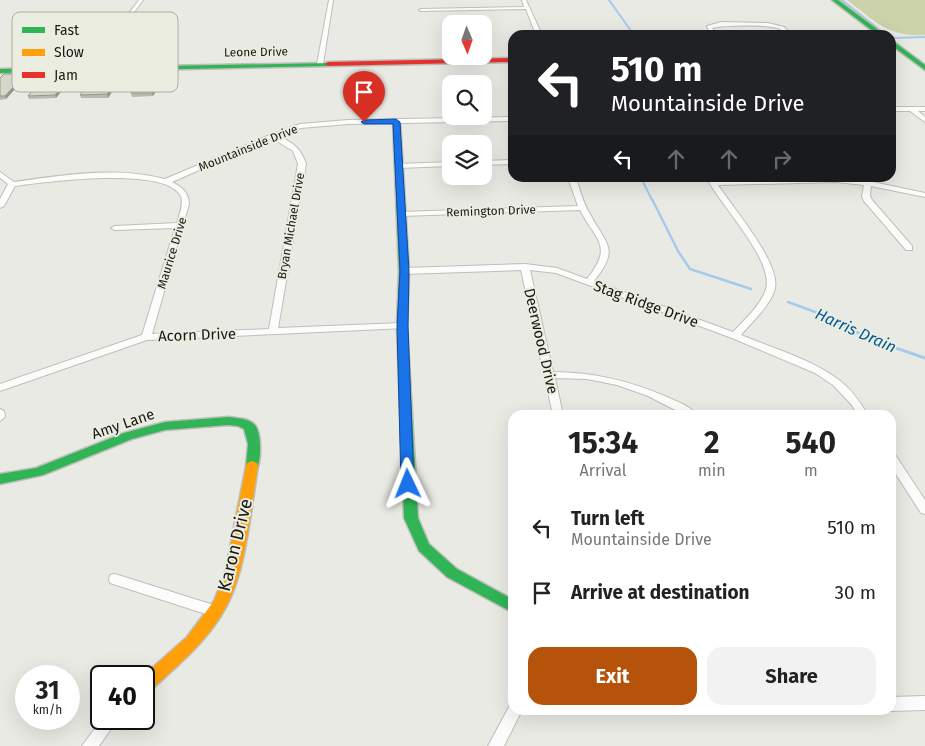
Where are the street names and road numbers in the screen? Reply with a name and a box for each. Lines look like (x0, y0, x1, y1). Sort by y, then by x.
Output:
street label: Leone Drive (224, 44, 288, 60)
street label: Mountainside Drive (196, 122, 300, 174)
street label: Bryan Michael Drive (275, 172, 307, 280)
street label: Remington Drive (446, 202, 536, 220)
street label: Maurice Drive (154, 215, 190, 291)
street label: Stag Ridge Drive (591, 277, 701, 331)
street label: Deerwood Drive (520, 286, 562, 396)
street label: Acorn Drive (158, 325, 236, 345)
street label: Amy Lane (89, 405, 157, 443)
street label: Karon Drive (213, 496, 257, 594)

